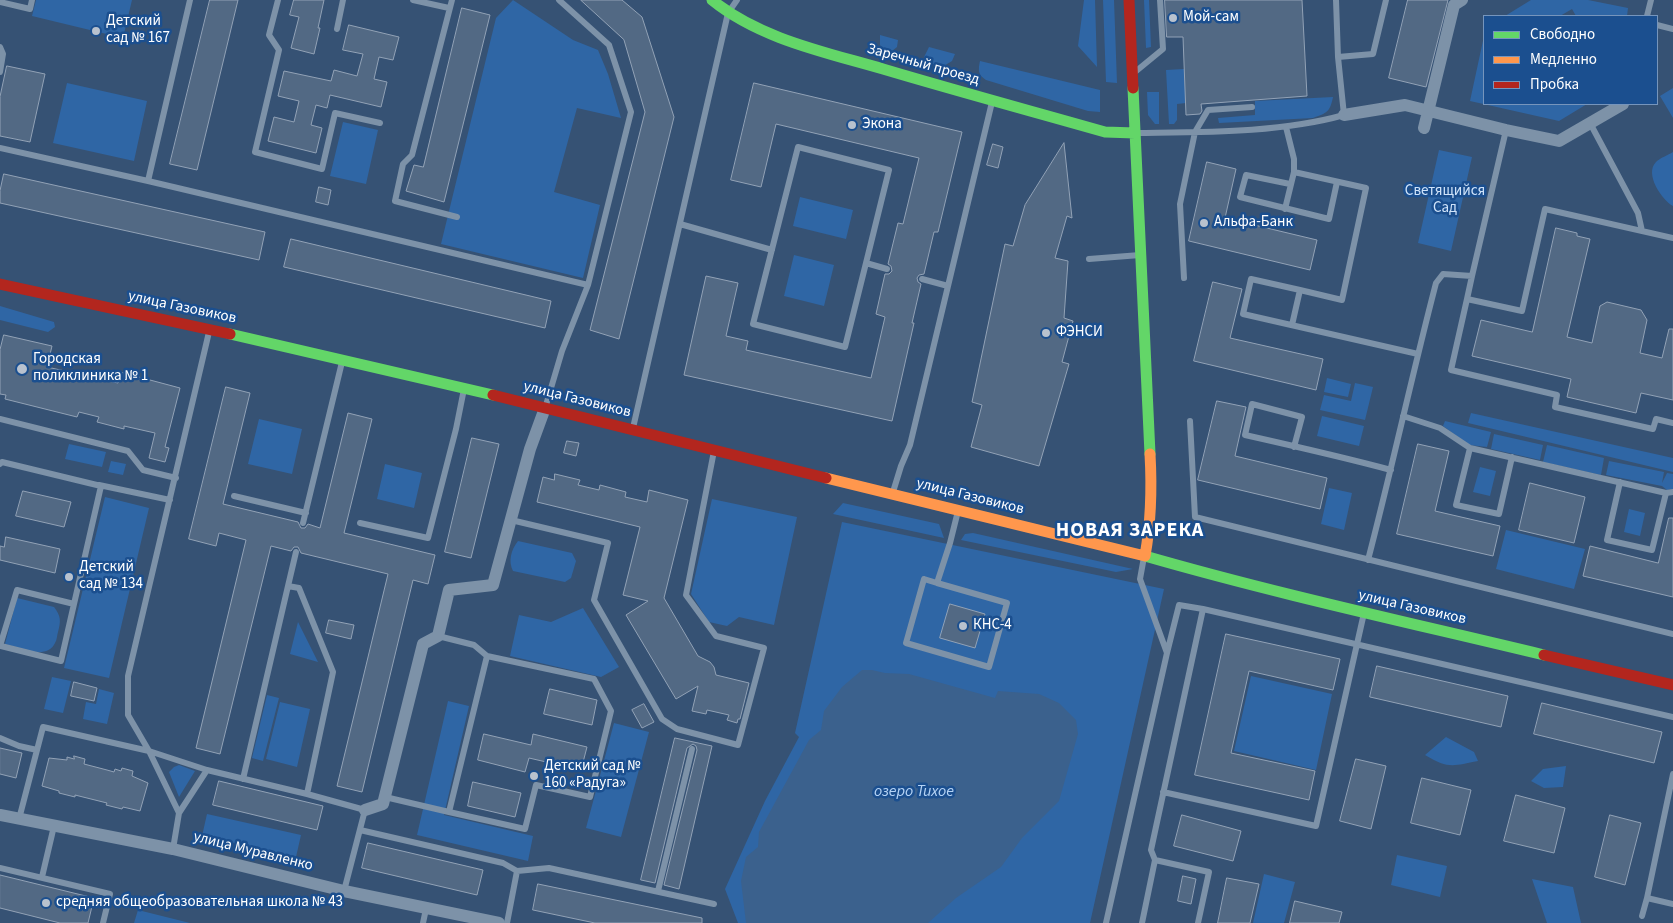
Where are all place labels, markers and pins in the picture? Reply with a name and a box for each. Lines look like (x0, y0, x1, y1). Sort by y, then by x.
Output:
place label: Мой-сам (1183, 9, 1239, 27)
marker: Мой-сам (1167, 12, 1179, 24)
place label: Детский сад № 167 (106, 13, 170, 48)
marker: Детский сад № 167 (90, 25, 102, 37)
place label: Экона (862, 116, 902, 134)
marker: Экона (846, 119, 858, 131)
place label: Альфа-Банк (1214, 214, 1293, 232)
marker: Альфа-Банк (1198, 217, 1210, 229)
place label: ФЭНСИ (1056, 324, 1103, 342)
marker: ФЭНСИ (1040, 327, 1052, 339)
place label: Городская поликлиника № 1 (33, 351, 148, 386)
marker: Городская поликлиника № 1 (15, 362, 29, 376)
place label: Детский сад № 134 (79, 559, 143, 594)
marker: Детский сад № 134 (63, 571, 75, 583)
place label: КНС-4 (973, 617, 1012, 635)
marker: КНС-4 (957, 620, 969, 632)
place label: Детский сад № 160 «Радуга» (544, 758, 641, 793)
marker: Детский сад № 160 «Радуга» (528, 770, 540, 782)
place label: средняя общеобразовательная школа № 43 (56, 894, 343, 912)
marker: средняя общеобразовательная школа № 43 (40, 897, 52, 909)

